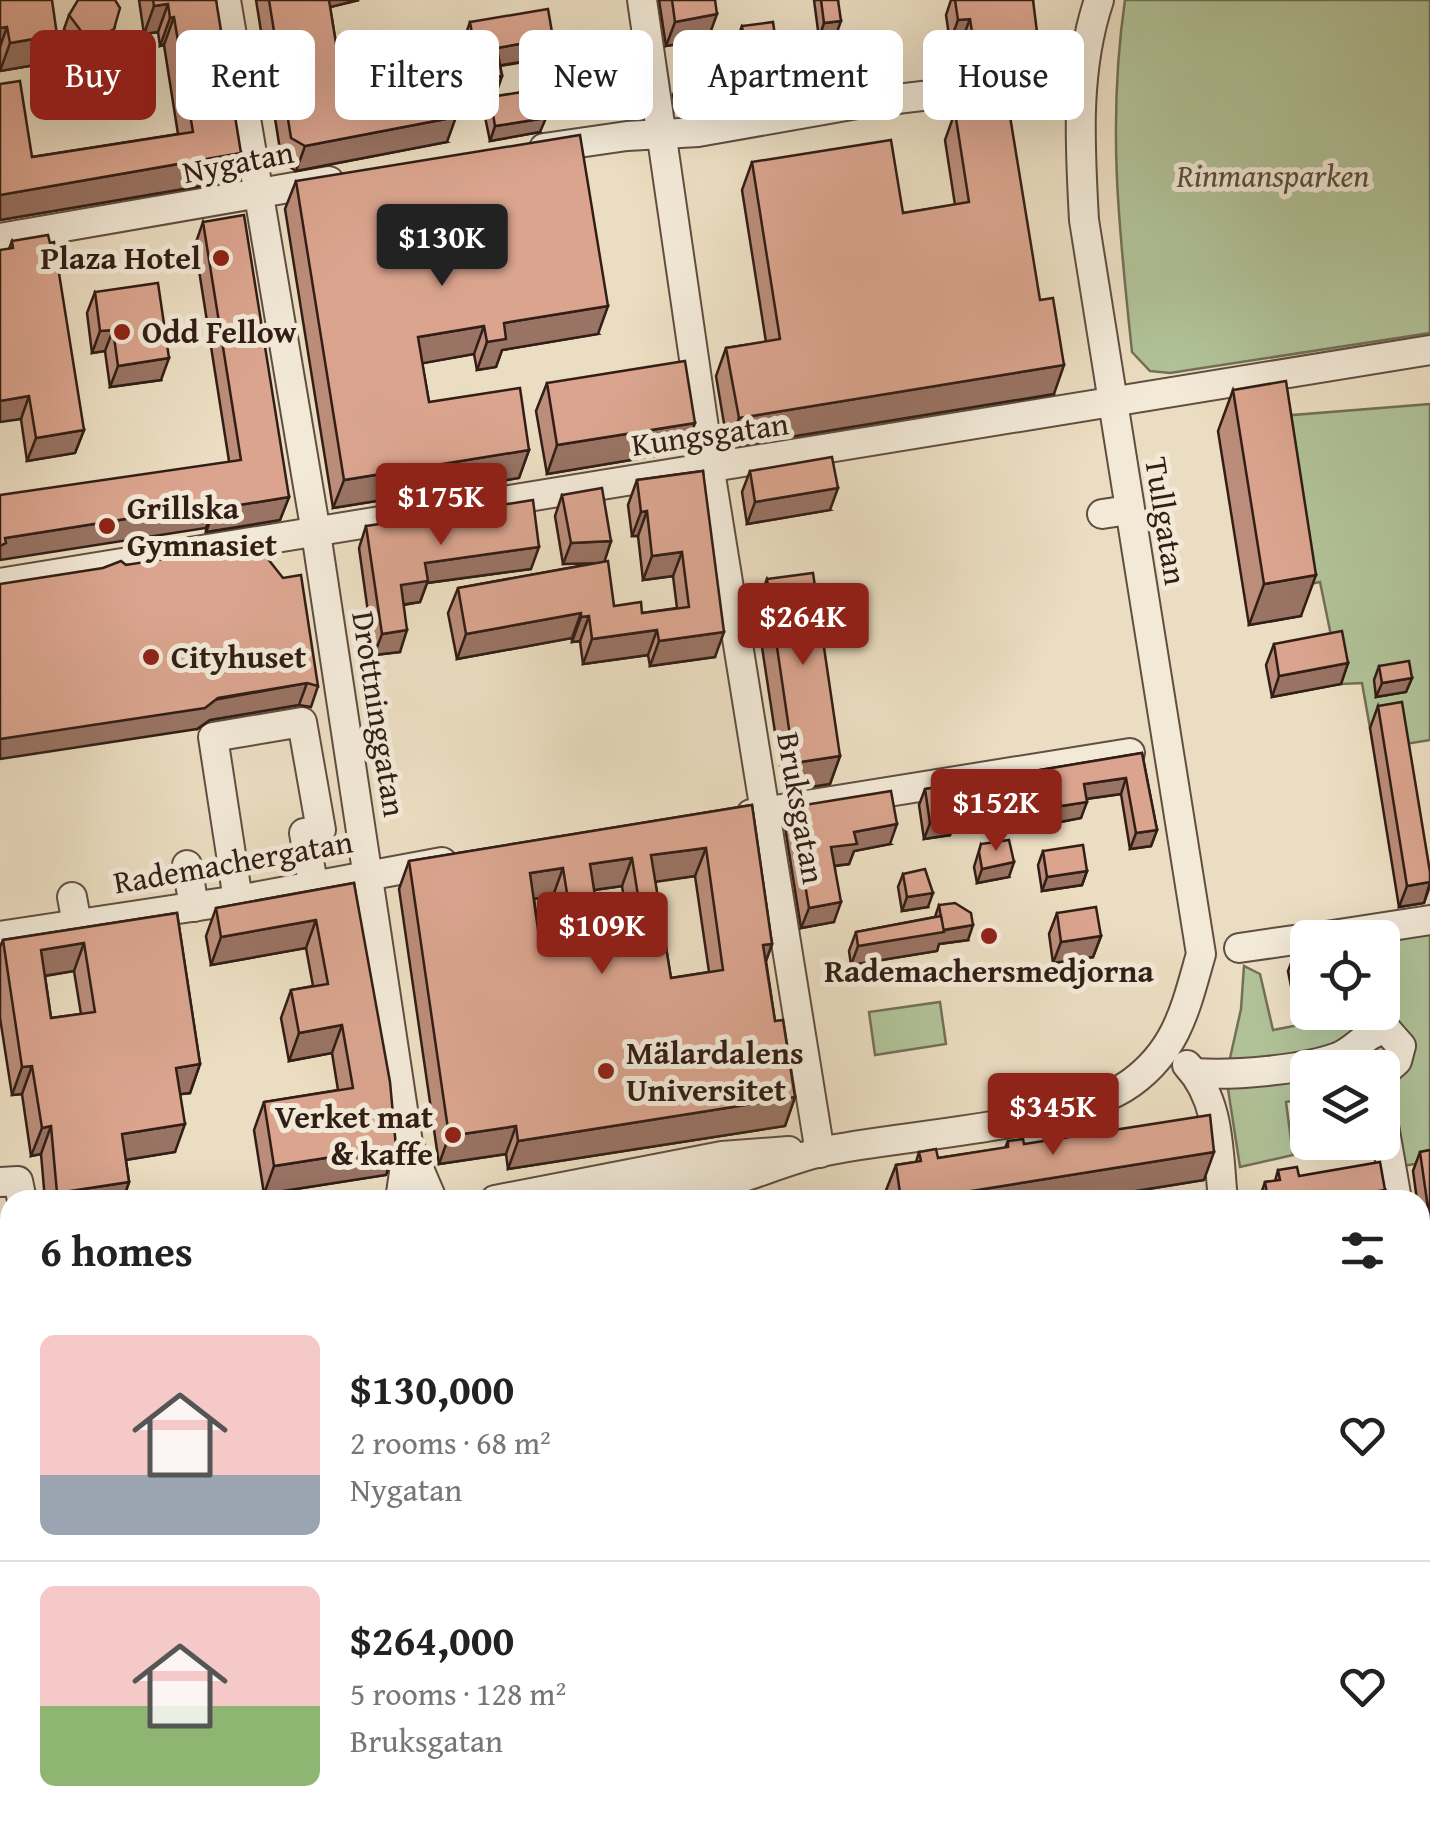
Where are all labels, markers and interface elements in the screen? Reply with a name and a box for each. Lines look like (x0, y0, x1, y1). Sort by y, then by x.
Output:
chip: Buy (30, 30, 156, 120)
chip: Rent (176, 30, 315, 120)
chip: Filters (335, 30, 499, 120)
chip: New (519, 30, 653, 120)
chip: Apartment (673, 30, 903, 120)
chip: House (923, 30, 1084, 120)
street label: Nygatan (178, 128, 298, 195)
park label: Rinmansparken (1176, 152, 1369, 199)
pin: $130K (372, 204, 512, 289)
text: $130K (399, 213, 485, 260)
place label: Plaza Hotel (40, 234, 201, 281)
marker: Plaza Hotel (210, 247, 232, 269)
place label: Odd Fellow (142, 308, 296, 355)
marker: Odd Fellow (111, 321, 133, 343)
street label: Kungsgatan (628, 399, 792, 468)
street label: Tullgatan (1133, 454, 1200, 588)
pin: $175K (371, 463, 511, 548)
text: $175K (398, 472, 484, 519)
place label: Grillska Gymnasiet (127, 484, 277, 568)
marker: Grillska Gymnasiet (96, 515, 118, 537)
pin: $264K (733, 583, 873, 668)
text: $264K (760, 592, 846, 639)
street label: Drottninggatan (340, 608, 419, 820)
place label: Cityhuset (171, 633, 306, 680)
marker: Cityhuset (140, 646, 162, 668)
street label: Bruksgatan (765, 728, 838, 887)
pin: $152K (926, 769, 1066, 854)
text: $152K (953, 778, 1039, 825)
street label: Rademachergatan (110, 817, 356, 906)
pin: $109K (532, 892, 672, 977)
text: $109K (559, 901, 645, 948)
map controls (1290, 920, 1400, 1160)
button: locate (1290, 920, 1400, 1030)
marker: Rademachersmedjorna (978, 925, 1000, 947)
place label: Rademachersmedjorna (824, 947, 1154, 994)
place label: Mälardalens Universitet (626, 1029, 804, 1113)
button: layers (1290, 1050, 1400, 1160)
marker: Mälardalens Universitet (595, 1060, 617, 1082)
pin: $345K (983, 1073, 1123, 1158)
text: $345K (1010, 1082, 1096, 1129)
place label: Verket mat & kaffe (275, 1093, 433, 1177)
marker: Verket mat & kaffe (442, 1124, 464, 1146)
text: 6 homes (40, 1220, 193, 1281)
icon: filters (1335, 1223, 1390, 1278)
text: $130,000 (350, 1358, 514, 1419)
icon: home (120, 1375, 240, 1495)
icon: heart (1335, 1408, 1390, 1463)
text: 2 rooms · 68 m² (350, 1419, 551, 1466)
text: Nygatan (350, 1466, 462, 1513)
text: $264,000 (350, 1609, 514, 1670)
icon: home (120, 1626, 240, 1746)
icon: heart (1335, 1659, 1390, 1714)
text: 5 rooms · 128 m² (350, 1670, 566, 1717)
text: Bruksgatan (350, 1717, 503, 1764)

